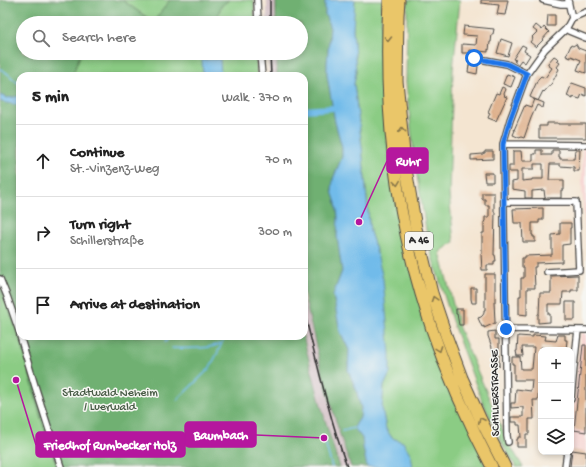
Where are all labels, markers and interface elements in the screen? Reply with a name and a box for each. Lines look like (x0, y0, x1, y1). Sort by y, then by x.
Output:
search box (16, 16, 308, 60)
icon: search (30, 27, 52, 49)
text: Search here (62, 29, 136, 47)
one-way arrow (384, 36, 392, 42)
route start (465, 49, 483, 67)
text: 5 min (32, 88, 69, 108)
text: Walk · 370 m (222, 91, 292, 106)
one-way arrow (397, 127, 406, 133)
text: Continue (70, 144, 124, 162)
callout: Ruhr (387, 148, 428, 173)
icon: ahead (32, 150, 54, 172)
text: 70 m (266, 153, 292, 168)
text: Ruhr (395, 155, 422, 170)
text: St.-Vinzenz-Weg (70, 162, 159, 177)
one-way arrow (392, 179, 401, 186)
text: Turn right (70, 216, 130, 234)
icon: right (32, 222, 54, 244)
text: 300 m (258, 225, 292, 240)
road number: A 46 (405, 232, 433, 250)
text: Schillerstraße (70, 234, 144, 249)
icon: arrive (32, 294, 54, 316)
one-way arrow (430, 295, 439, 302)
text: Arrive at destination (70, 296, 200, 314)
route end (497, 320, 515, 338)
one-way arrow (435, 345, 443, 352)
map controls (538, 347, 574, 455)
button: + (538, 347, 574, 383)
street label: SCHILLERSTRASSE (488, 349, 504, 436)
button: − (538, 383, 574, 419)
park label: Stadtwald Neheim / Luerwald (62, 387, 158, 415)
one-way arrow (478, 417, 486, 424)
button: layers (538, 419, 574, 455)
callout: Baumbach (185, 422, 256, 447)
text: Baumbach (193, 429, 248, 444)
callout: Friedhof Rumbecker Holz (36, 432, 185, 457)
text: Friedhof Rumbecker Holz (43, 438, 177, 454)

